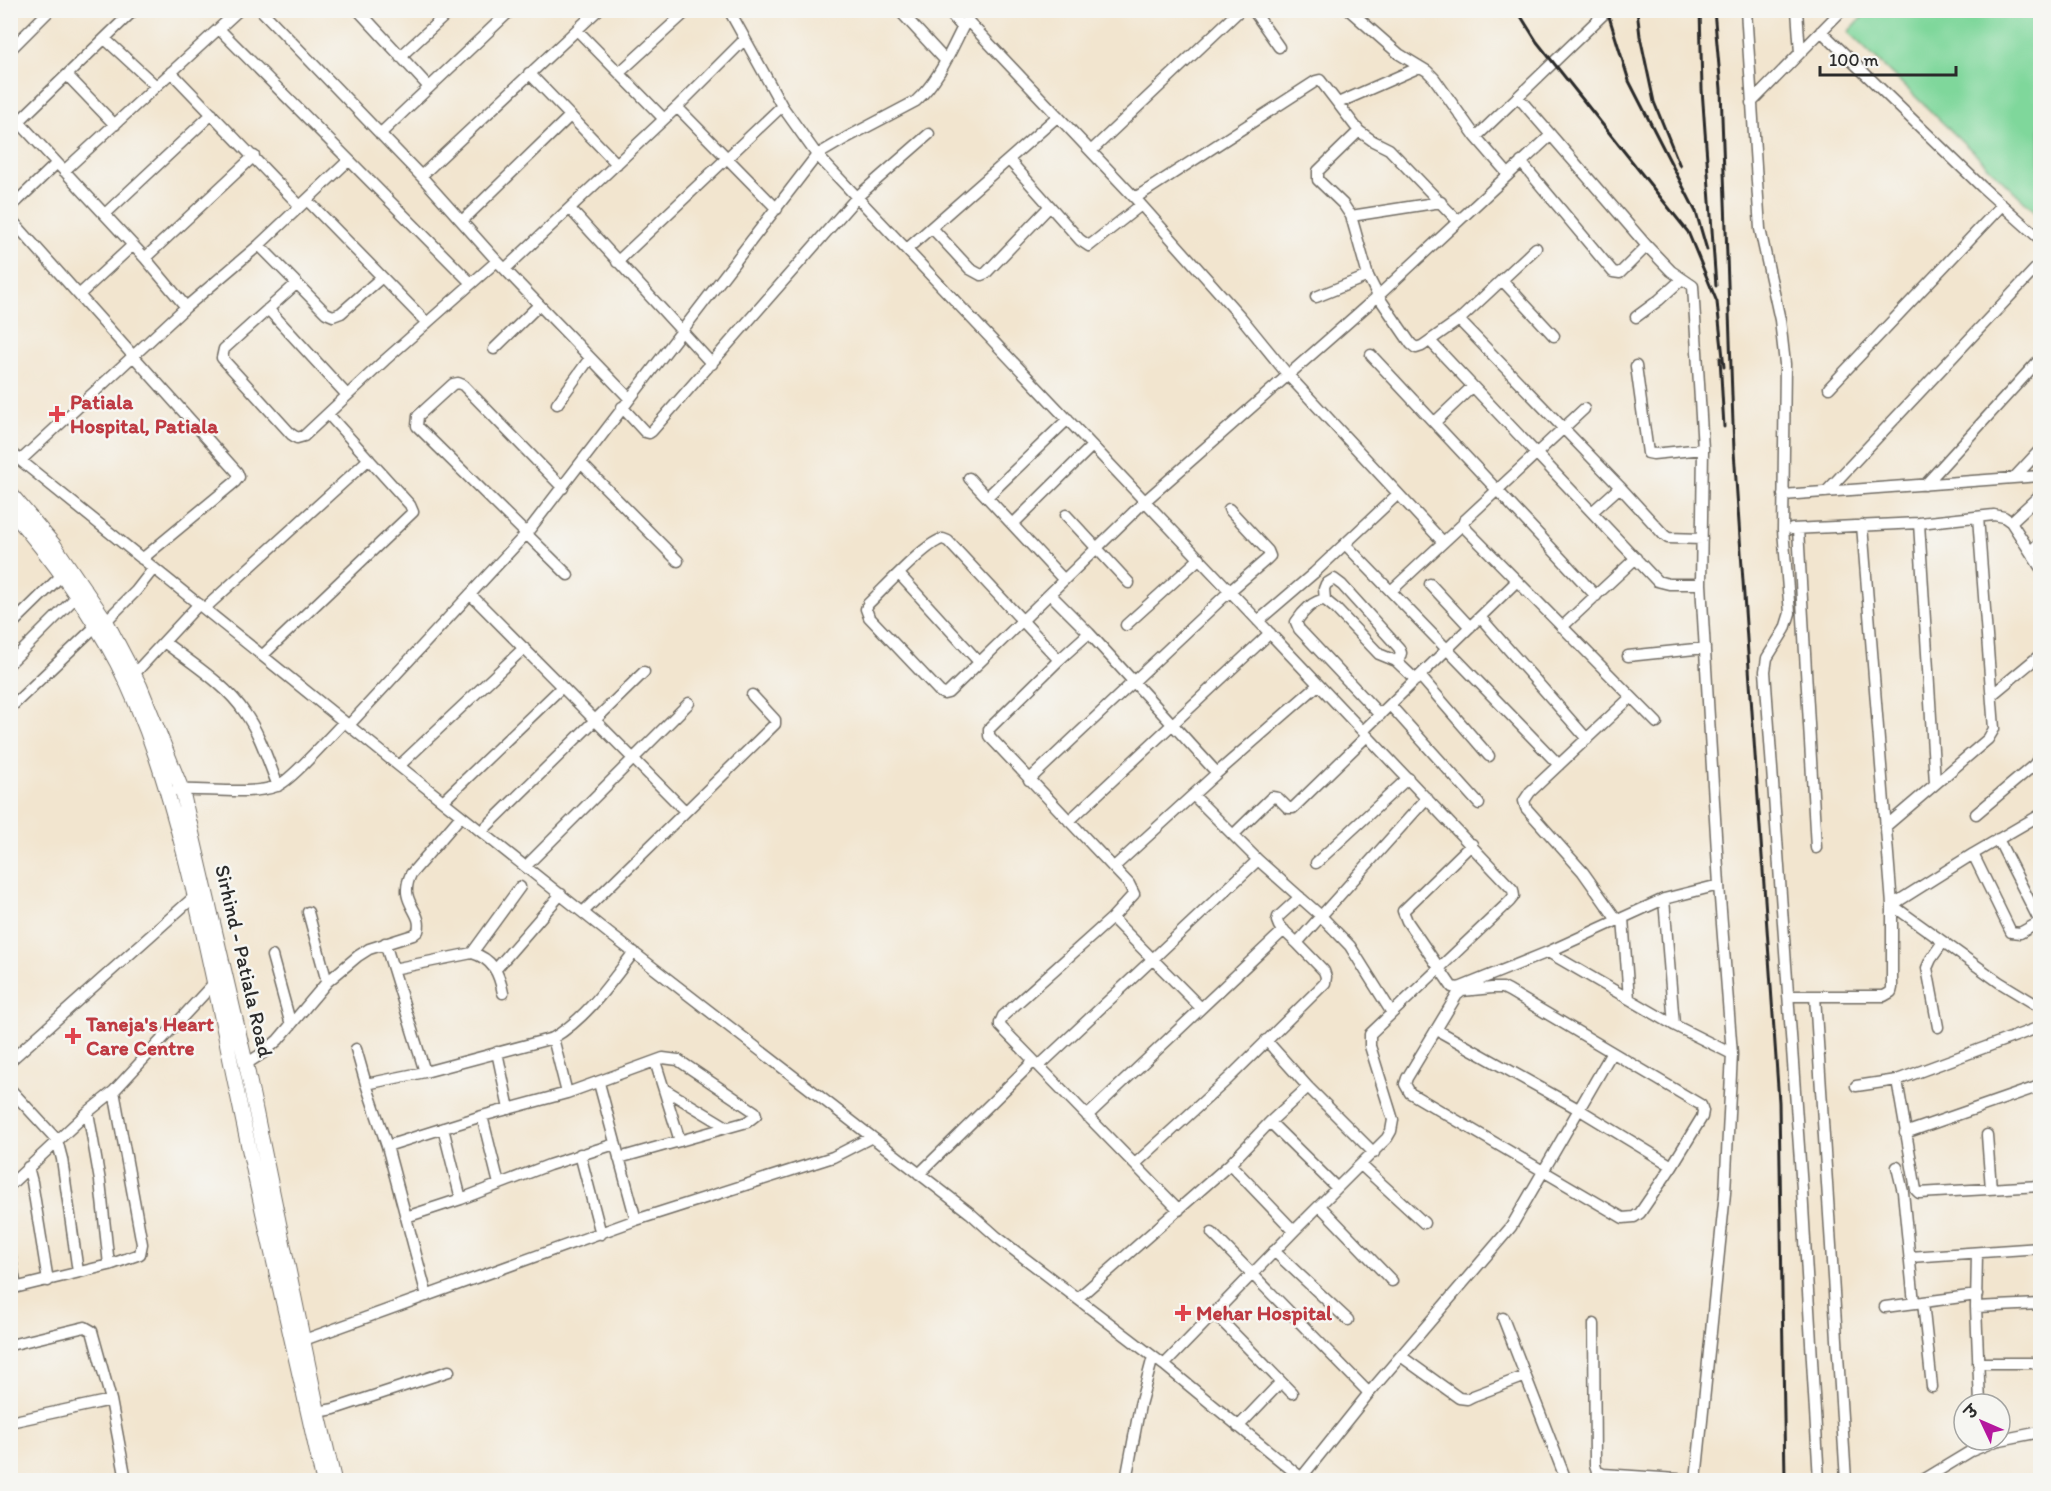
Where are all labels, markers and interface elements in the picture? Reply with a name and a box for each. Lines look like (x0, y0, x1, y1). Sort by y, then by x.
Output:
scale bar (1820, 39, 1956, 77)
text: 100 m (1829, 49, 1879, 71)
place label: Patiala Hospital, Patiala (70, 389, 219, 439)
marker: Patiala Hospital, Patiala (48, 405, 66, 423)
street label: Sirhind - Patiala Road (210, 862, 279, 1060)
place label: Taneja's Heart Care Centre (85, 1011, 214, 1060)
marker: Taneja's Heart Care Centre (64, 1027, 82, 1045)
place label: Mehar Hospital (1196, 1300, 1333, 1326)
marker: Mehar Hospital (1174, 1304, 1192, 1322)
north arrow (1952, 1392, 2012, 1452)
text: उ (1960, 1401, 1983, 1424)

